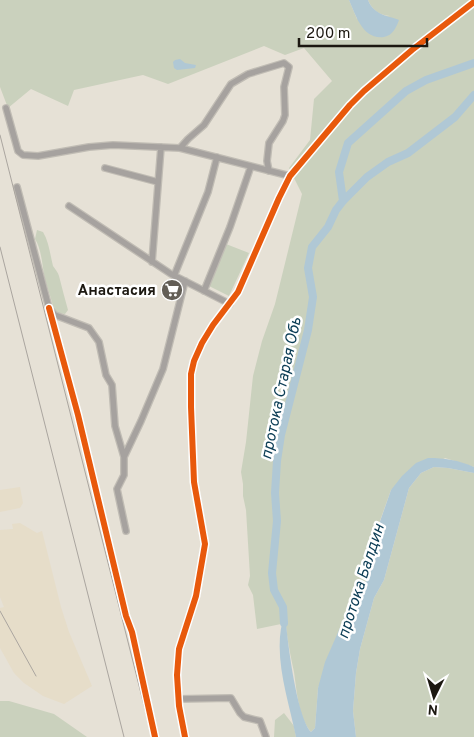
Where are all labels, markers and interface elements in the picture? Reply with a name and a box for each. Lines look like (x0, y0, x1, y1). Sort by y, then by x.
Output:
scale bar (299, 15, 426, 47)
text: 200 m (306, 25, 351, 44)
supermarket icon: Анастасия (160, 278, 184, 302)
place label: Анастасия (77, 282, 156, 301)
water label: протока Старая Обь (257, 315, 307, 461)
water label: протока Балдин (334, 521, 390, 642)
north arrow (409, 672, 459, 722)
text: N (427, 700, 439, 717)

